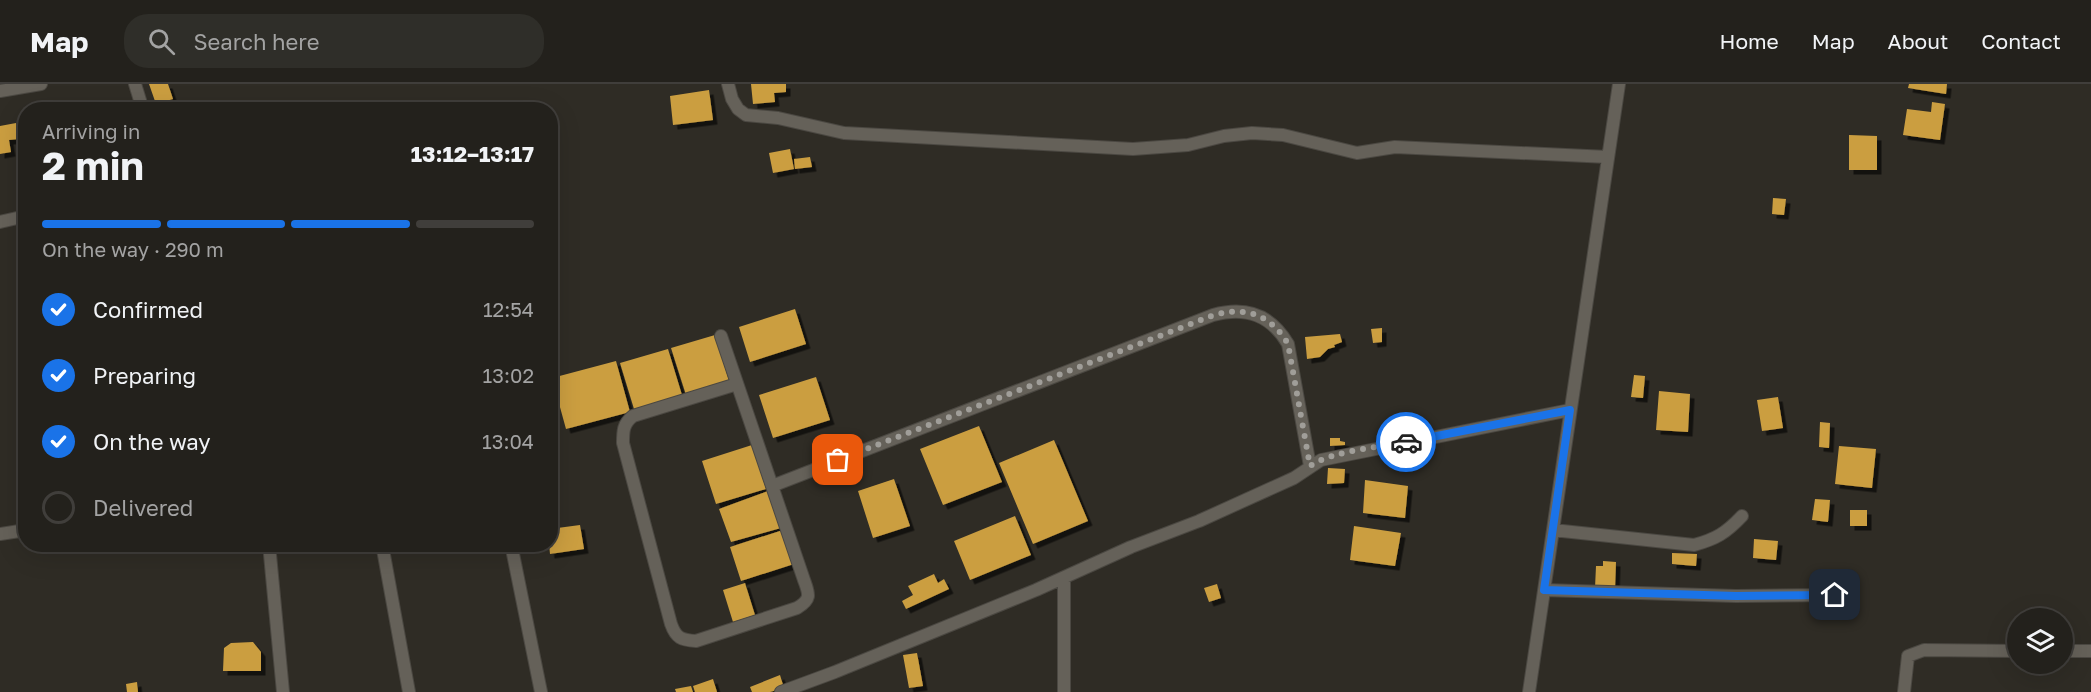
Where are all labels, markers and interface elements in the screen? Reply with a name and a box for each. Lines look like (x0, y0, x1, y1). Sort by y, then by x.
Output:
search box (124, 14, 544, 68)
text: Map (30, 25, 88, 58)
icon: search (145, 25, 178, 58)
text: Search here (193, 28, 319, 55)
text: Home (1719, 28, 1779, 54)
text: Map (1812, 28, 1855, 54)
text: About (1888, 28, 1948, 54)
text: Contact (1981, 28, 2061, 54)
text: Arriving in (42, 119, 140, 143)
text: 13:12–13:17 (411, 140, 534, 167)
text: 2 min (42, 142, 144, 189)
text: On the way · 290 m (42, 237, 224, 261)
icon: check (42, 293, 75, 326)
text: Confirmed (93, 296, 203, 323)
text: 12:54 (483, 297, 534, 321)
icon: check (42, 359, 75, 392)
text: Preparing (93, 362, 196, 389)
text: 13:02 (483, 363, 534, 387)
courier (1376, 412, 1436, 472)
icon: check (42, 425, 75, 458)
icon: car (1390, 426, 1423, 459)
text: On the way (93, 428, 211, 455)
text: 13:04 (482, 429, 534, 453)
pin (812, 434, 863, 485)
icon: bag (821, 443, 854, 476)
text: Delivered (93, 494, 193, 521)
pin (1809, 569, 1860, 620)
icon: home (1818, 578, 1851, 611)
map controls (2007, 608, 2073, 674)
button: layers (2007, 608, 2073, 674)

